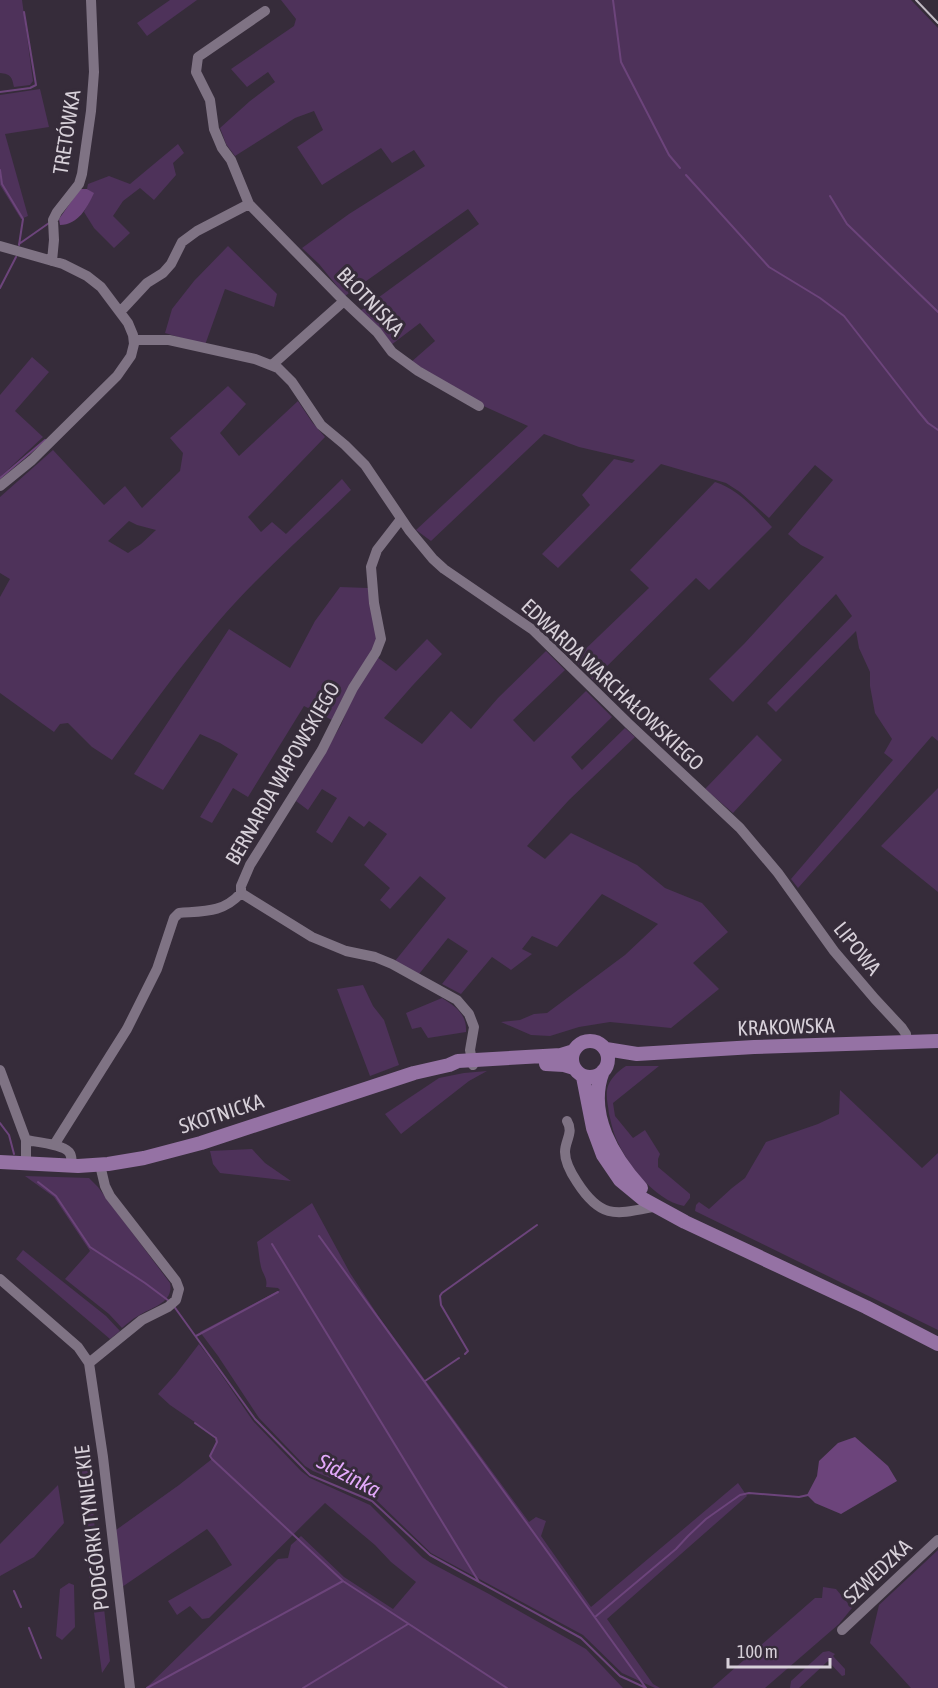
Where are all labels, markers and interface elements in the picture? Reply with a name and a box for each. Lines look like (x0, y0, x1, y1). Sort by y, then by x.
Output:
street label: TRETÓWKA (47, 87, 85, 176)
street label: BŁOTNISKA (333, 262, 410, 341)
street label: EDWARDA WARCHAŁOWSKIEGO (517, 593, 709, 775)
street label: BERNARDA WAPOWSKIEGO (220, 677, 344, 869)
street label: LIPOWA (830, 917, 887, 980)
street label: KRAKOWSKA (737, 1012, 836, 1040)
street label: SKOTNICKA (176, 1088, 267, 1138)
street label: PODGÓRKI TYNIECKIE (69, 1444, 113, 1612)
water label: Sidzinka (312, 1447, 385, 1502)
street label: SZWEDZKA (838, 1533, 916, 1608)
scale bar (728, 1631, 830, 1669)
text: 100 m (737, 1641, 778, 1662)

